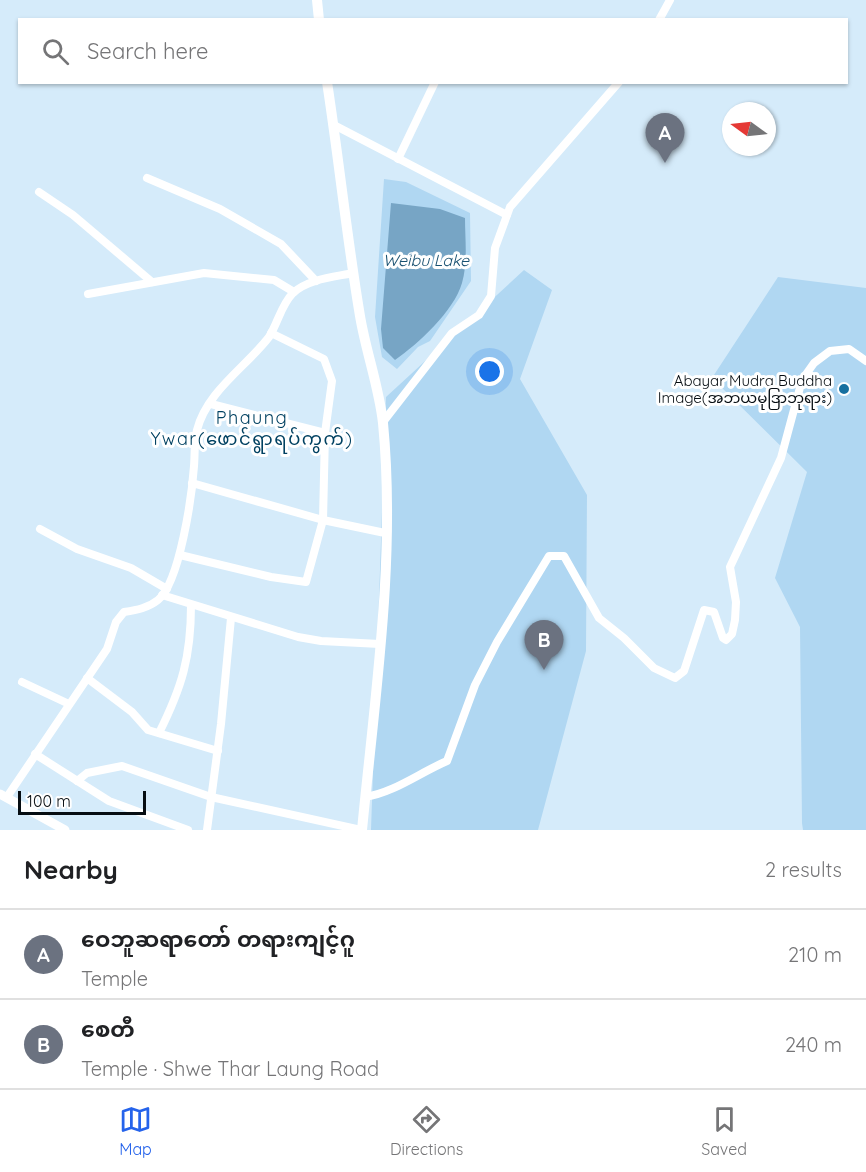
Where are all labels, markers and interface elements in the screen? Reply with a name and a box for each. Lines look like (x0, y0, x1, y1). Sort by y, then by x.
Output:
search box (18, 18, 848, 84)
icon: search (39, 35, 72, 68)
text: Search here (87, 37, 208, 65)
north arrow (722, 102, 776, 156)
pin: A (646, 114, 684, 163)
water label: Weibu Lake (383, 250, 470, 270)
your location (475, 357, 504, 386)
place label: Abayar Mudra Buddha Image(အဘယမုဒြာဘုရား) (658, 371, 832, 410)
marker: Abayar Mudra Buddha Image(အဘယမုဒြာဘုရား) (837, 382, 851, 396)
district label: Phaung Ywar(ဖောင်ရွာရပ်ကွက်) (150, 406, 354, 454)
pin: B (524, 620, 564, 670)
scale bar (18, 788, 146, 816)
text: 100 m (27, 791, 71, 811)
text: Nearby (24, 853, 118, 886)
text: 2 results (765, 857, 842, 882)
text: ဝေဘူဆရာတော် တရားကျင့်ဂူ (81, 925, 355, 953)
text: A (37, 942, 50, 967)
text: 210 m (788, 942, 842, 967)
text: Temple (81, 966, 148, 991)
text: စေတီ (81, 1015, 135, 1043)
text: B (37, 1032, 50, 1057)
text: 240 m (785, 1032, 842, 1057)
text: Temple · Shwe Thar Laung Road (81, 1056, 379, 1081)
tab: Map (119, 1103, 152, 1159)
tab: Directions (390, 1103, 463, 1159)
tab: Saved (701, 1103, 747, 1159)

